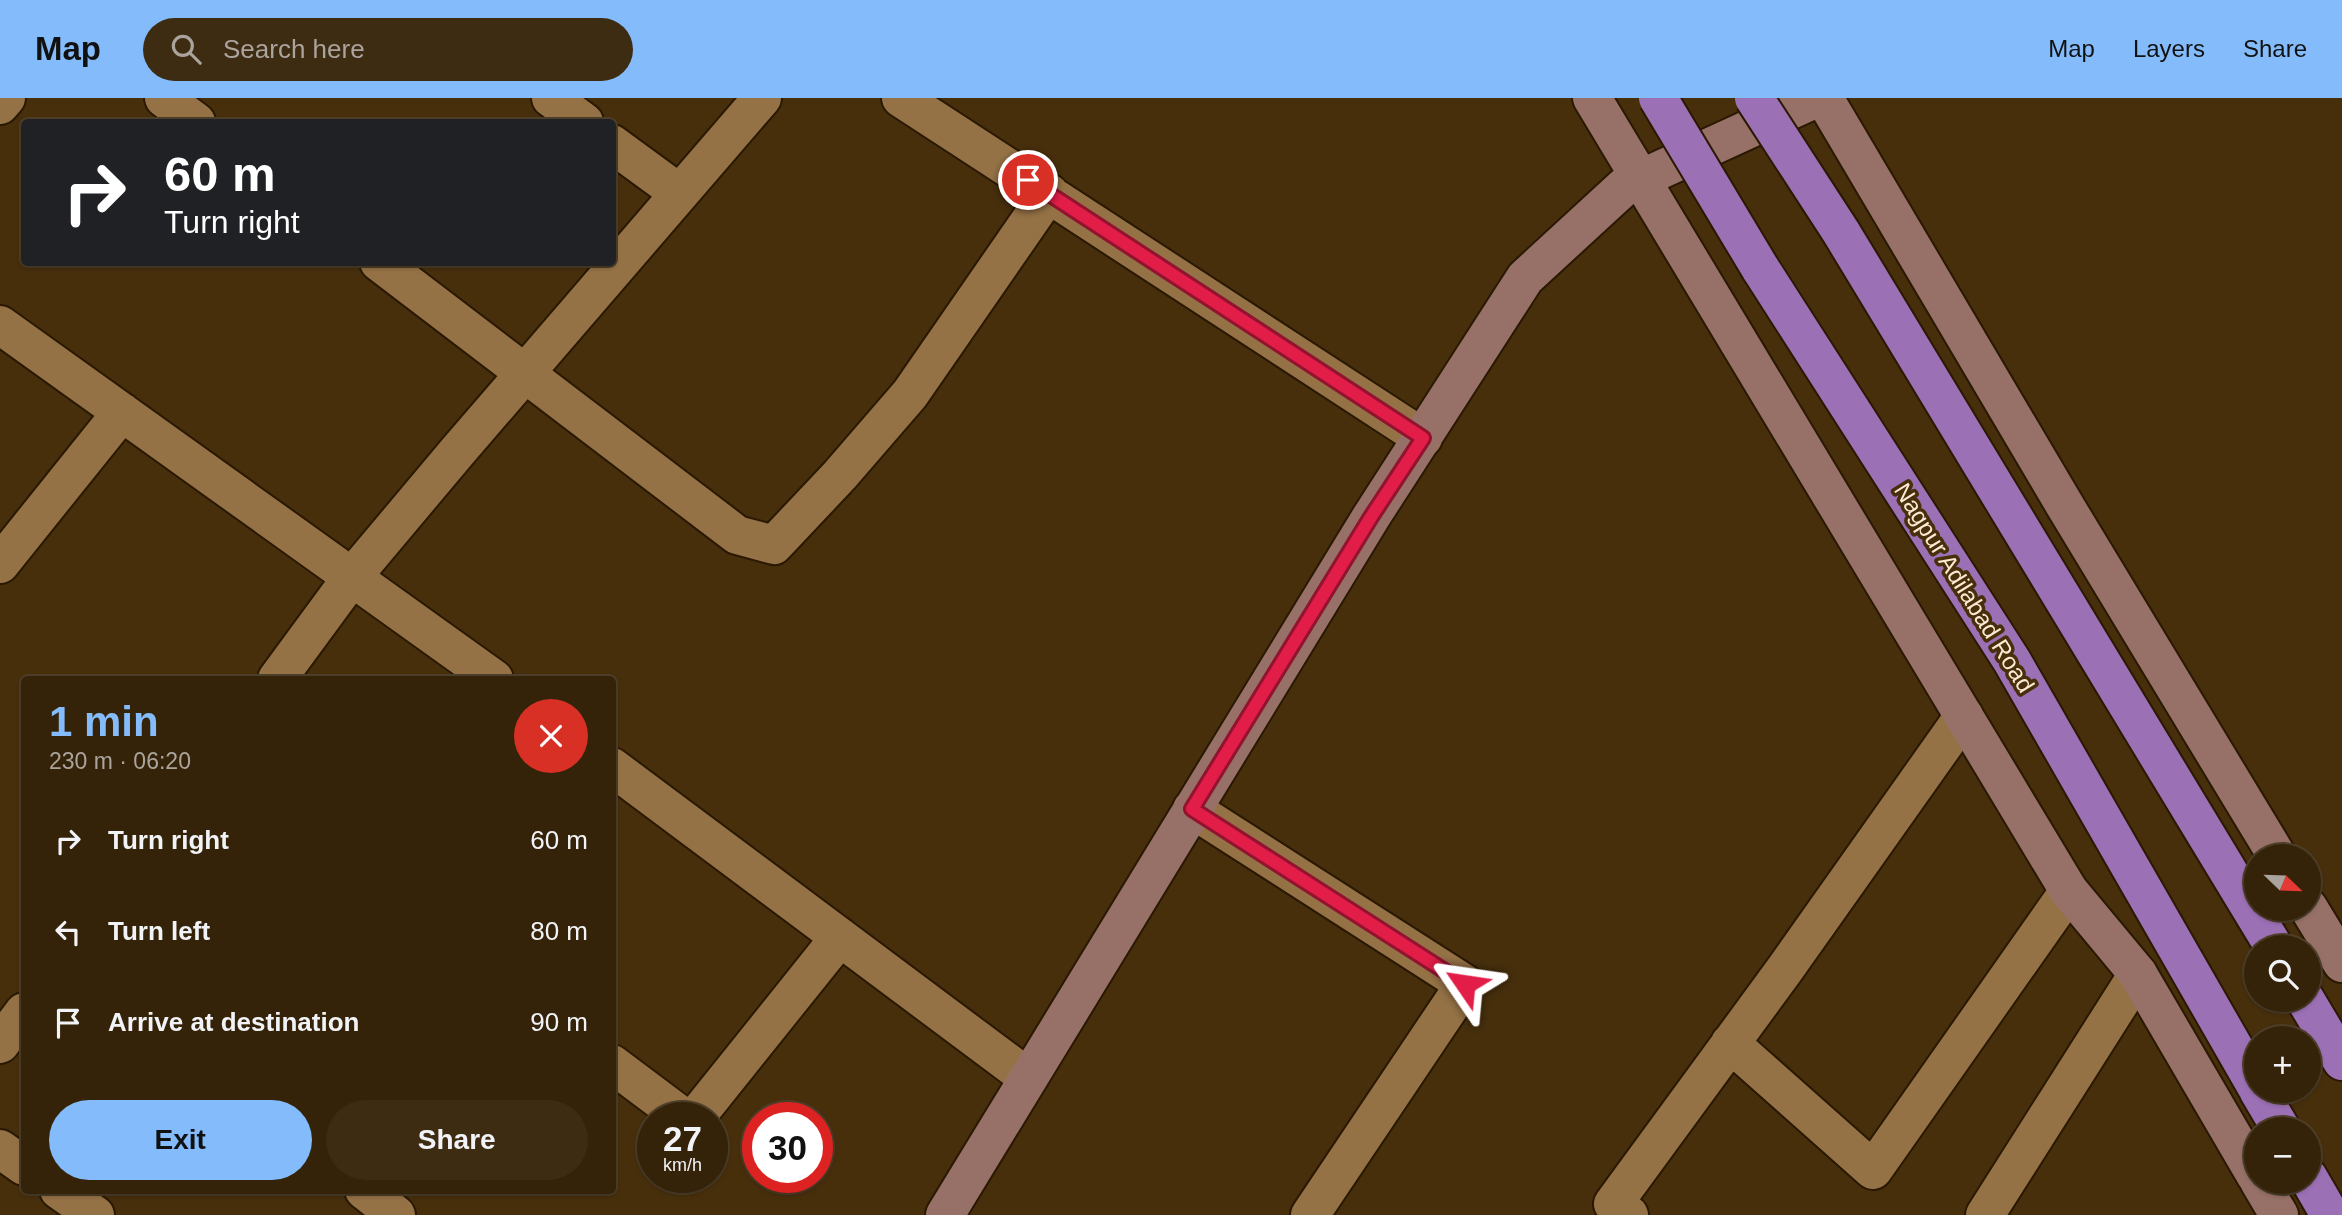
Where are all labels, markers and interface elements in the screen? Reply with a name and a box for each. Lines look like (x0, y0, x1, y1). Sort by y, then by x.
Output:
search box (143, 18, 633, 81)
text: Map (35, 30, 101, 67)
icon: search (167, 30, 205, 68)
text: Search here (223, 34, 365, 64)
text: Map (2048, 35, 2095, 62)
text: Layers (2133, 35, 2205, 62)
text: Share (2243, 35, 2307, 62)
icon: right (49, 147, 140, 238)
text: 60 m (164, 147, 276, 201)
pin (998, 150, 1058, 210)
icon: arrive (1009, 161, 1047, 199)
text: Turn right (164, 204, 300, 240)
street label: Nagpur Adilabad Road (1889, 478, 2040, 697)
text: 1 min (49, 698, 159, 745)
button: close (514, 699, 588, 773)
text: 230 m · 06:20 (49, 748, 191, 774)
icon: right (49, 822, 87, 860)
text: Turn right (108, 825, 229, 855)
text: 60 m (530, 825, 588, 855)
north arrow (2244, 844, 2320, 920)
map controls (2244, 844, 2321, 1194)
icon: left (49, 913, 87, 951)
text: Turn left (108, 916, 210, 946)
text: 80 m (530, 916, 588, 946)
button: search (2244, 935, 2321, 1012)
position arrow (1428, 947, 1502, 1021)
icon: arrive (49, 1004, 87, 1042)
text: Arrive at destination (108, 1007, 359, 1037)
text: 90 m (530, 1007, 588, 1037)
button: + (2244, 1026, 2321, 1103)
button: Exit (49, 1100, 312, 1180)
button: Share (326, 1100, 588, 1180)
speed limit sign: 30 (742, 1102, 833, 1193)
button: − (2244, 1117, 2321, 1194)
text: 27 (663, 1119, 702, 1158)
text: km/h (663, 1155, 702, 1175)

